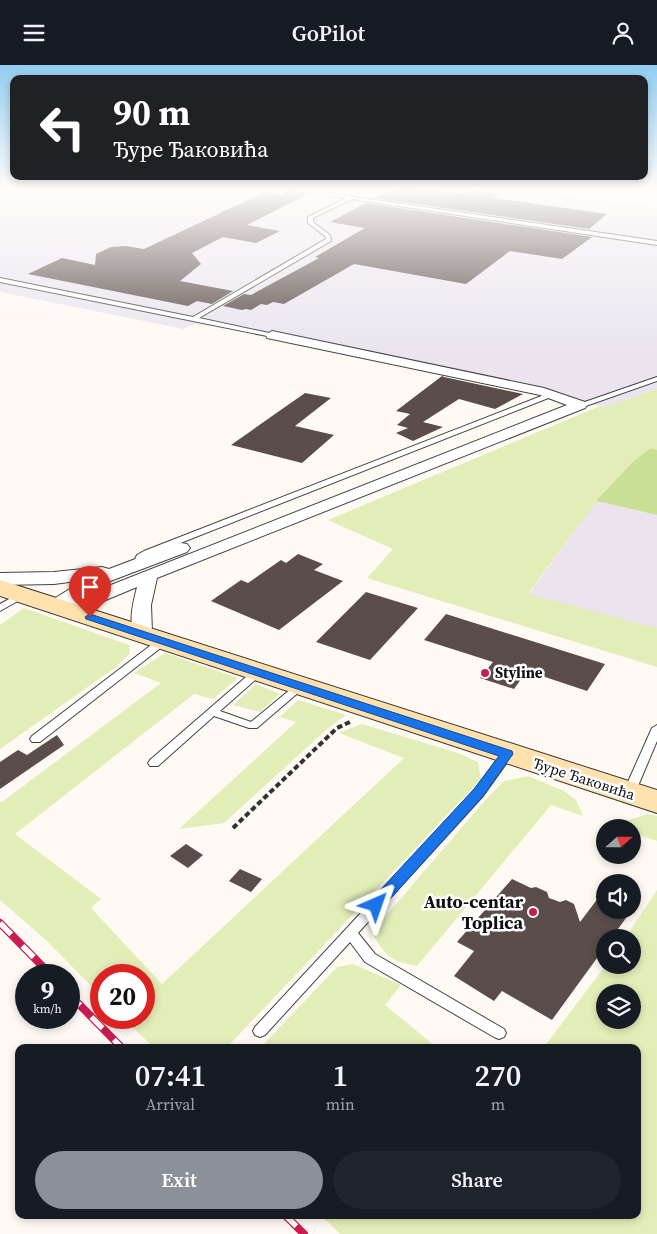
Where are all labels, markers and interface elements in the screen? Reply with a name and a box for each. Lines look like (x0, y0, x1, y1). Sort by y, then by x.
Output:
text: GoPilot (292, 18, 365, 48)
icon: menu (20, 19, 48, 47)
icon: person (609, 19, 637, 47)
text: 90 m (113, 89, 190, 137)
icon: left (30, 95, 95, 160)
text: Ђуре Ђаковића (113, 134, 268, 164)
pin (69, 566, 111, 617)
icon: arrive (76, 573, 104, 601)
place label: Styline (495, 662, 543, 683)
marker: Styline (479, 667, 491, 679)
street label: Ђуре Ђаковића (530, 752, 638, 805)
north arrow (596, 819, 641, 864)
map controls (596, 819, 641, 1029)
button: sound (596, 874, 641, 919)
position arrow (349, 878, 401, 930)
place label: Auto-centar Toplica (424, 889, 524, 935)
marker: Auto-centar Toplica (527, 906, 539, 918)
button: search (596, 929, 641, 974)
speed limit sign: 20 (90, 964, 155, 1029)
text: 9 (41, 973, 54, 1007)
button: layers (596, 984, 641, 1029)
text: km/h (33, 1001, 62, 1017)
text: 07:41 (135, 1055, 206, 1096)
text: 1 (332, 1055, 348, 1096)
text: 270 (474, 1055, 521, 1096)
text: Arrival (146, 1093, 195, 1115)
text: min (326, 1093, 355, 1115)
text: m (491, 1093, 505, 1115)
button: Exit (35, 1151, 323, 1209)
button: Share (333, 1151, 621, 1209)

